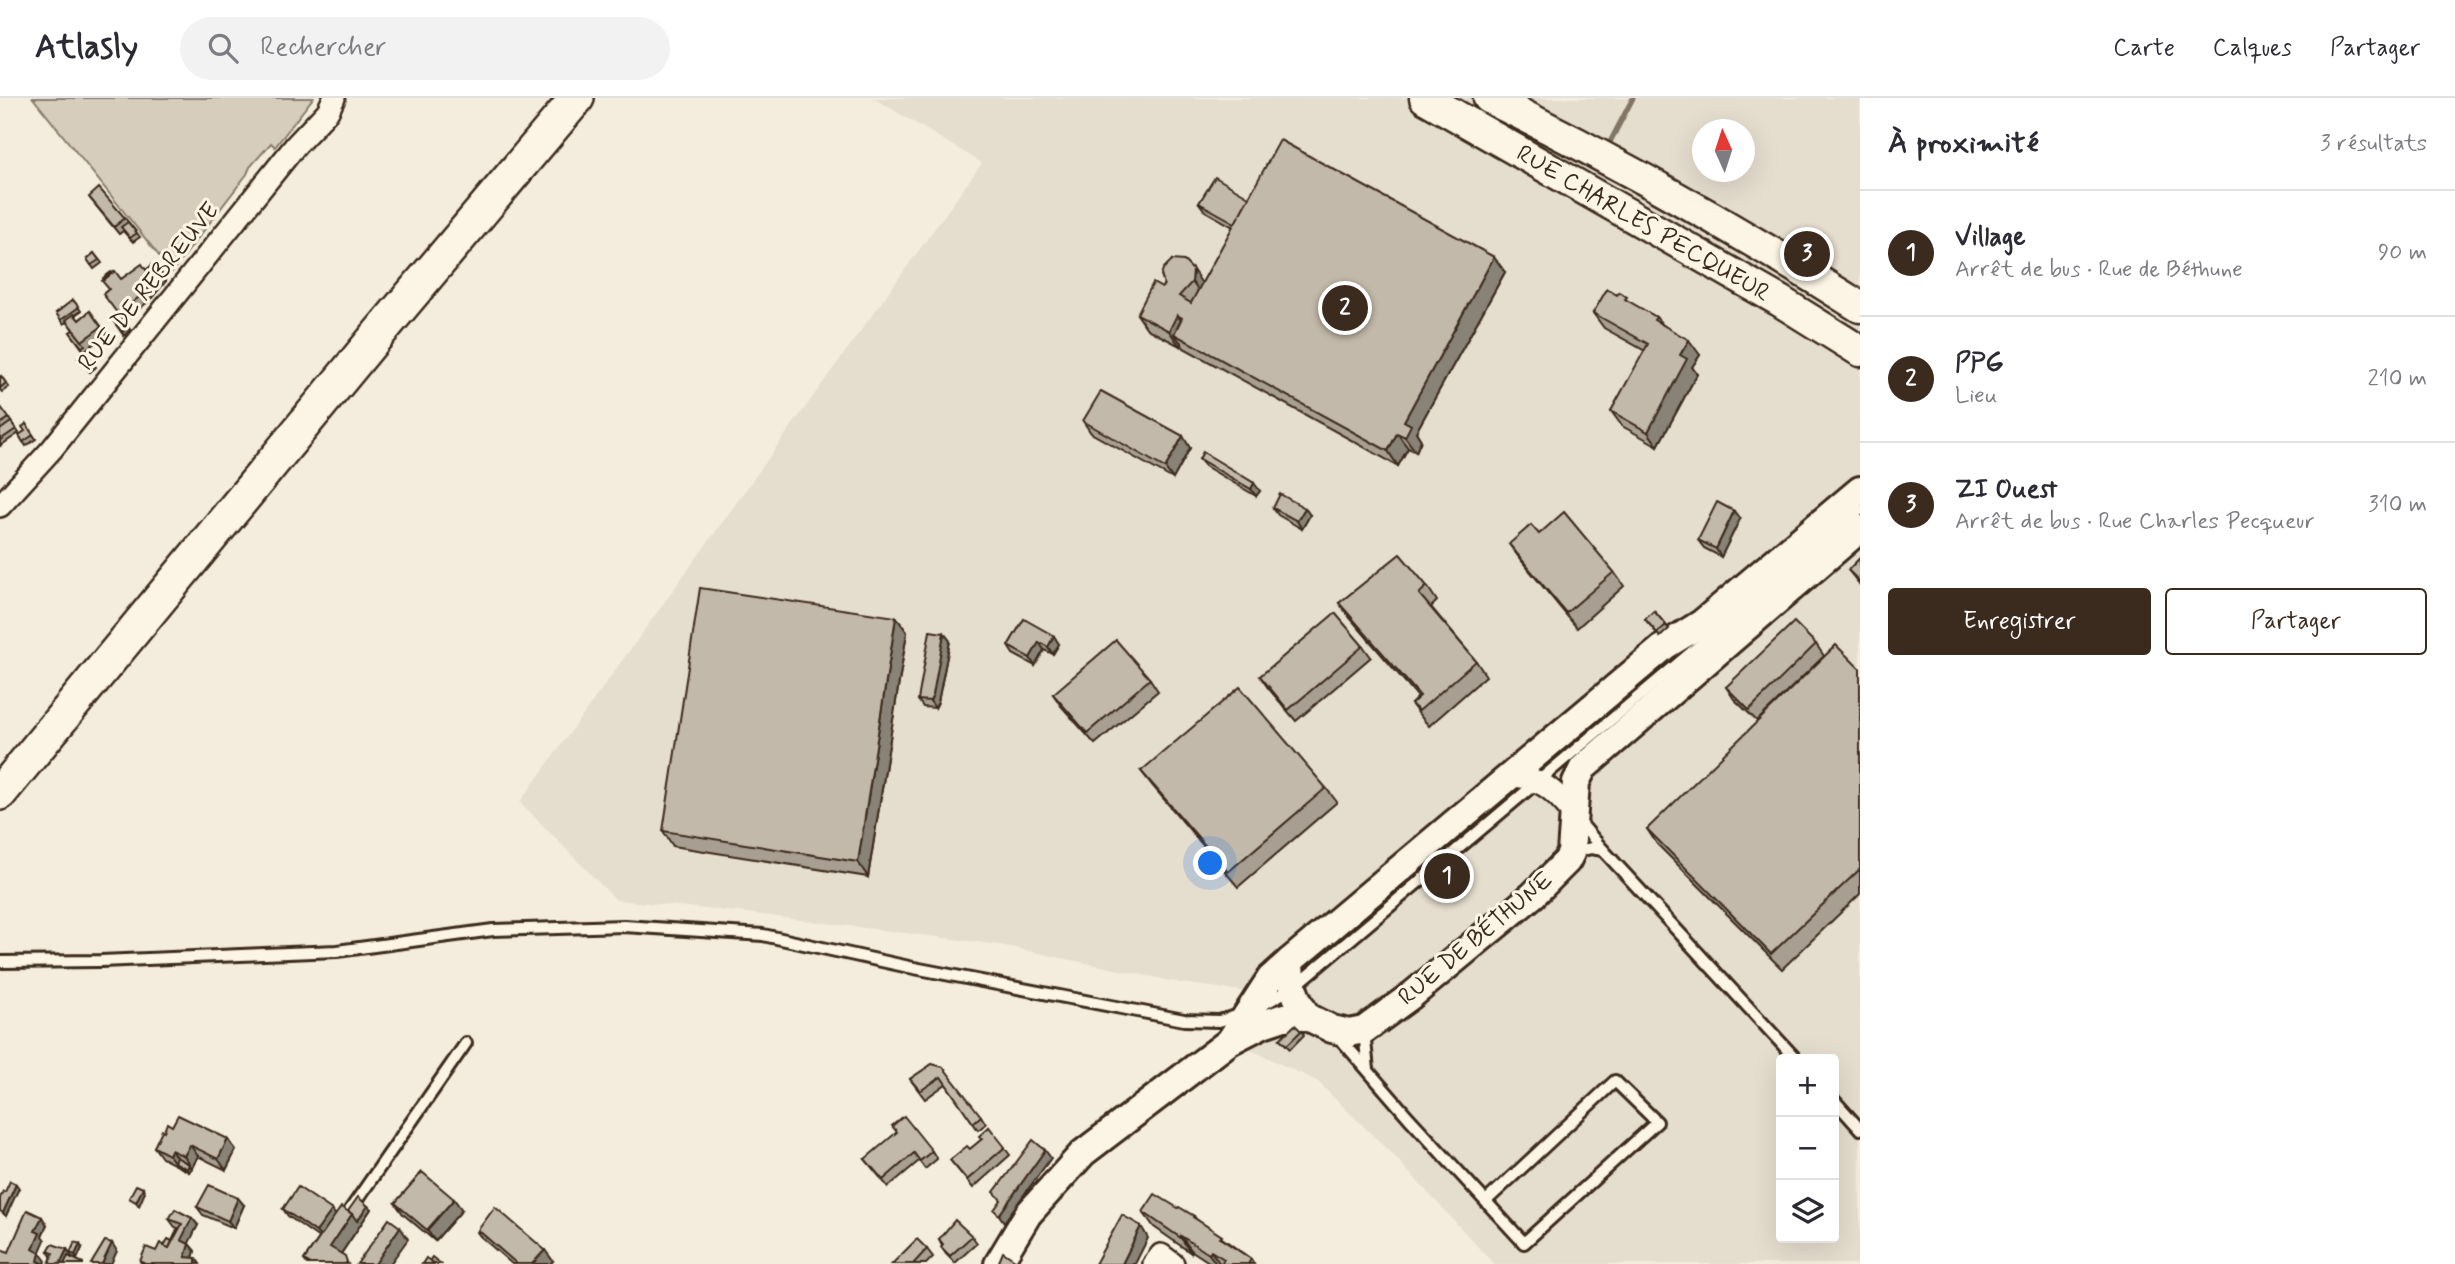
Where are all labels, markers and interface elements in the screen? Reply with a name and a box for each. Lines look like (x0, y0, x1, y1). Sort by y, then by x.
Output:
search box (180, 17, 670, 80)
text: Atlasly (35, 26, 138, 70)
icon: search (204, 29, 242, 67)
text: Rechercher (260, 31, 387, 65)
text: Carte (2113, 33, 2175, 64)
text: Calques (2213, 33, 2292, 64)
text: Partager (2330, 33, 2420, 64)
north arrow (1692, 119, 1755, 182)
text: À proximité (1888, 124, 2039, 163)
text: 3 résultats (2320, 129, 2427, 159)
street label: RUE CHARLES PECQUEUR (1511, 139, 1775, 309)
street label: RUE DE REBREUVE (71, 196, 227, 378)
text: Village (1955, 221, 2026, 255)
pin: 3 (1784, 228, 1830, 280)
text: 1 (1906, 238, 1916, 268)
text: 90 m (2378, 238, 2427, 268)
text: Arrêt de bus · Rue de Béthune (1955, 255, 2243, 285)
pin: 2 (1322, 282, 1368, 334)
text: PPG (1955, 347, 2003, 381)
text: 2 (1905, 364, 1917, 394)
text: 210 m (2367, 364, 2427, 394)
text: Lieu (1955, 381, 1997, 411)
text: ZI Ouest (1955, 473, 2057, 507)
text: 3 (1906, 490, 1916, 520)
text: 310 m (2368, 490, 2427, 520)
text: Arrêt de bus · Rue Charles Pecqueur (1955, 507, 2315, 537)
button: Enregistrer (1888, 588, 2151, 655)
button: Partager (2165, 588, 2427, 655)
your location (1193, 846, 1227, 880)
pin: 1 (1424, 850, 1470, 902)
street label: RUE DE BÉTHUNE (1391, 864, 1560, 1013)
map controls (1776, 1054, 1839, 1243)
button: + (1776, 1054, 1839, 1117)
button: − (1776, 1117, 1839, 1180)
button: layers (1776, 1180, 1839, 1243)

